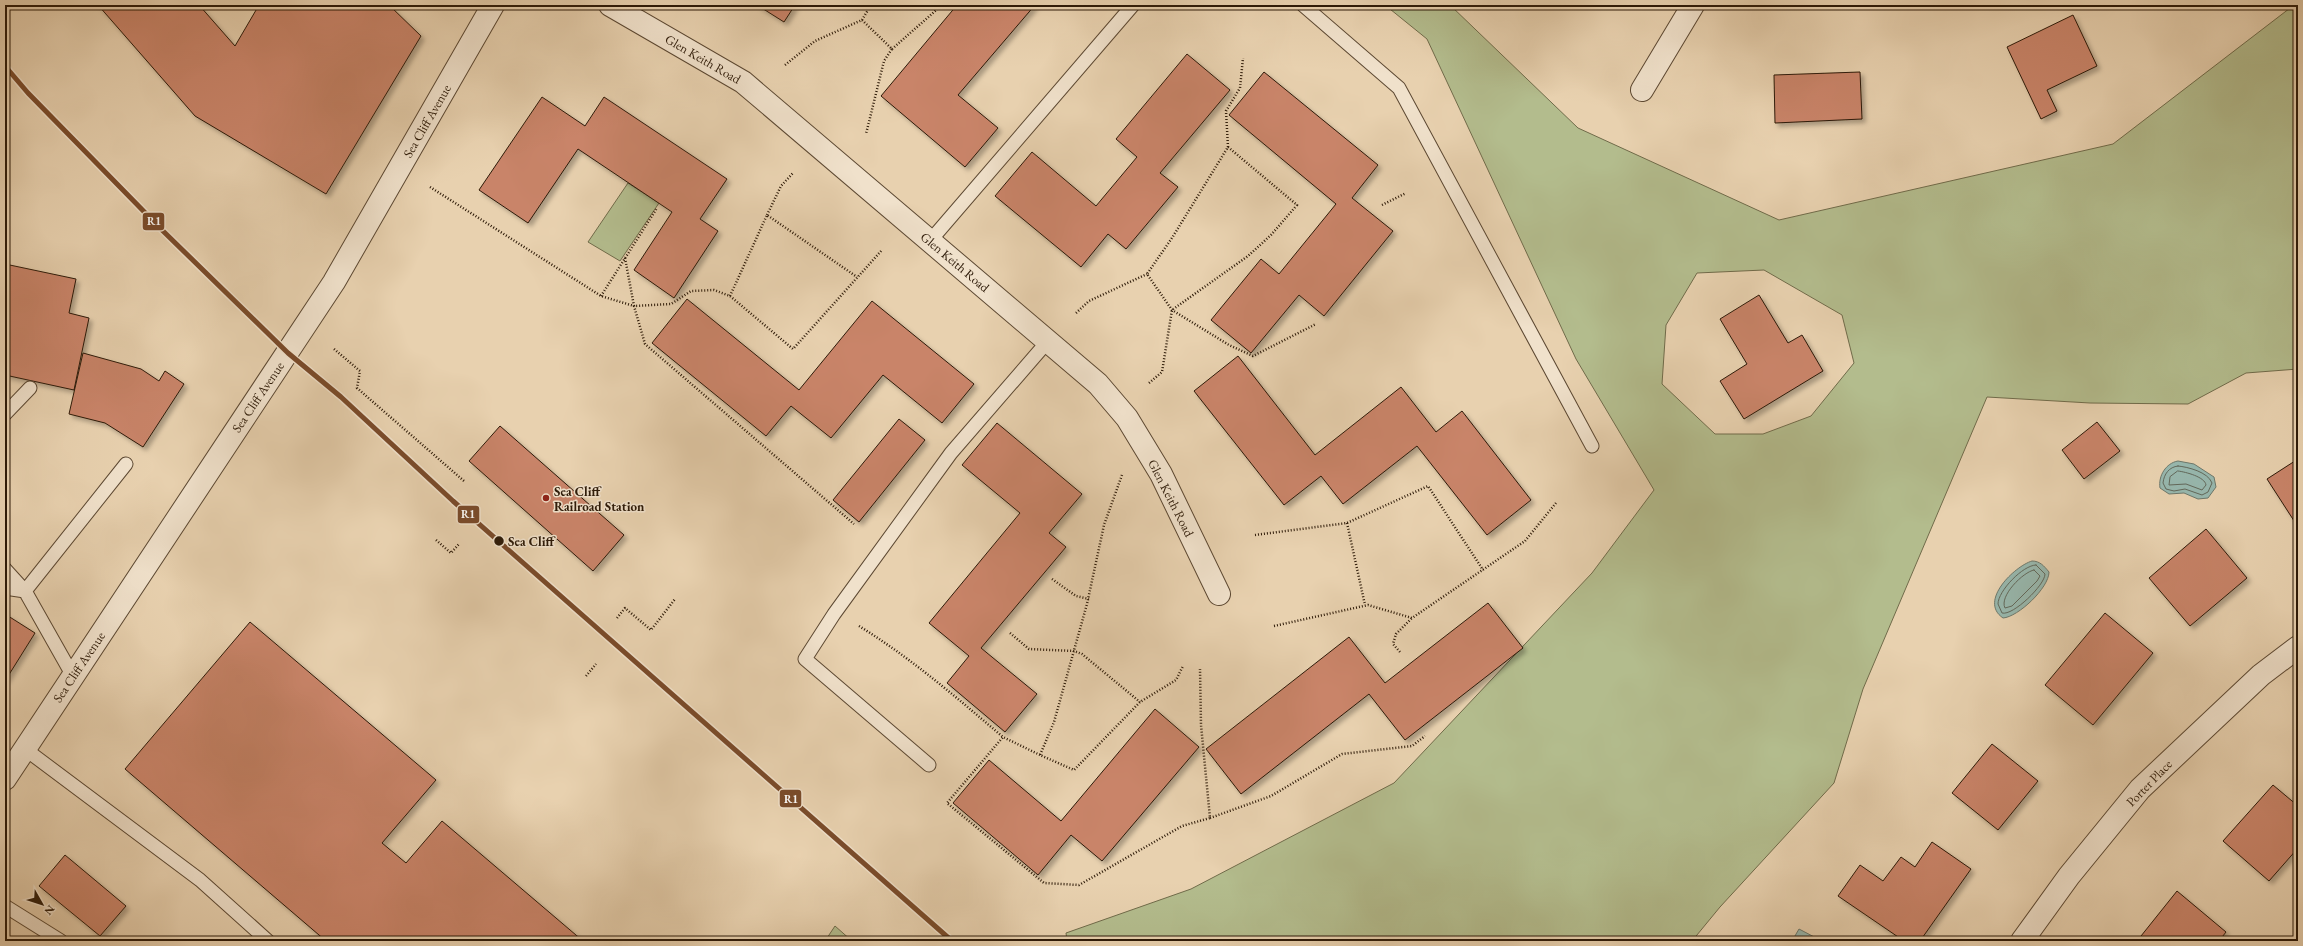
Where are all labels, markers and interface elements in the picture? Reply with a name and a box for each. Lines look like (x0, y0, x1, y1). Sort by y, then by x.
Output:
street label: Glen Keith Road (662, 30, 744, 88)
street label: Sea Cliff Avenue (399, 81, 455, 161)
line badge: R1 (142, 212, 165, 231)
text: R1 (147, 214, 161, 228)
street label: Glen Keith Road (917, 228, 993, 296)
street label: Sea Cliff Avenue (228, 358, 288, 436)
street label: Glen Keith Road (1144, 456, 1198, 540)
place label: Sea Cliff Railroad Station (554, 483, 645, 515)
marker: Sea Cliff Railroad Station (541, 493, 551, 503)
line badge: R1 (457, 505, 480, 524)
text: R1 (461, 507, 475, 521)
place label: Sea Cliff (508, 533, 557, 550)
marker: Sea Cliff (492, 534, 506, 548)
street label: Sea Cliff Avenue (49, 628, 109, 706)
street label: Porter Place (2122, 756, 2176, 810)
line badge: R1 (779, 789, 802, 808)
text: R1 (784, 792, 798, 806)
north arrow (22, 884, 62, 924)
text: N (41, 902, 58, 918)

